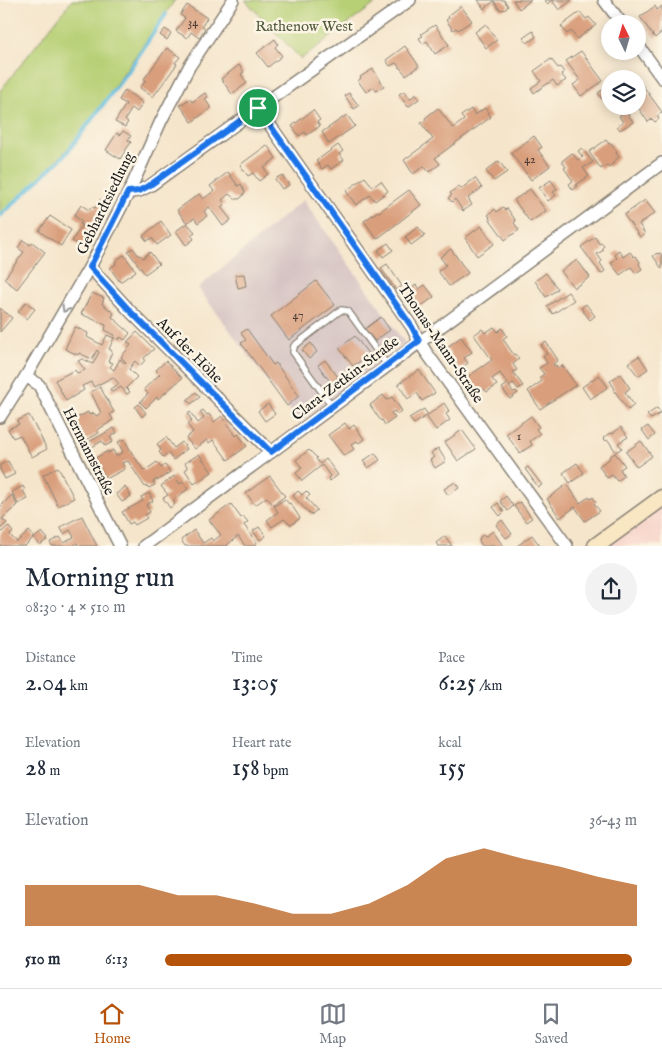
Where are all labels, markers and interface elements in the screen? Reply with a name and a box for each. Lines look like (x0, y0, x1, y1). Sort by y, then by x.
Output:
house number: 34 (188, 15, 198, 30)
north arrow (601, 15, 646, 60)
map controls (601, 15, 646, 115)
park label: Rathenow West (255, 17, 353, 36)
button: layers (601, 70, 646, 115)
pin (237, 87, 279, 129)
icon: arrive (244, 94, 272, 122)
street label: Gebhardtsiedlung (72, 148, 139, 258)
house number: 42 (524, 152, 536, 167)
street label: Thomas-Mann-Straße (393, 280, 488, 407)
one-way arrow (62, 303, 72, 312)
house number: 47 (292, 308, 304, 323)
street label: Auf der Höhe (152, 313, 227, 387)
street label: Clara-Zetkin-Straße (288, 332, 403, 425)
street label: Hermannstraße (58, 404, 119, 498)
house number: 1 (517, 429, 521, 444)
text: Morning run (25, 561, 175, 596)
button: share (585, 563, 637, 615)
text: 08:30 · 4 × 510 m (25, 598, 126, 618)
text: Distance (25, 649, 76, 667)
text: Time (232, 649, 263, 667)
text: Pace (438, 649, 465, 667)
text: 2.04 (25, 667, 67, 699)
text: 13:05 (232, 667, 278, 699)
text: 6:25 (438, 667, 476, 699)
text: km (67, 677, 88, 695)
text: /km (476, 677, 502, 695)
text: Elevation (25, 734, 81, 752)
text: Heart rate (232, 734, 291, 752)
text: kcal (438, 734, 462, 752)
text: 28 (25, 752, 47, 784)
text: 158 (232, 752, 260, 784)
text: 155 (438, 752, 466, 784)
text: m (47, 762, 60, 780)
text: bpm (260, 762, 289, 780)
text: Elevation (25, 811, 88, 831)
text: 36–43 m (589, 811, 637, 831)
text: 510 m (25, 950, 60, 970)
text: 6:13 (105, 950, 128, 970)
tab: Home (94, 1000, 131, 1048)
tab: Map (319, 1000, 347, 1048)
tab: Saved (535, 1000, 568, 1048)

